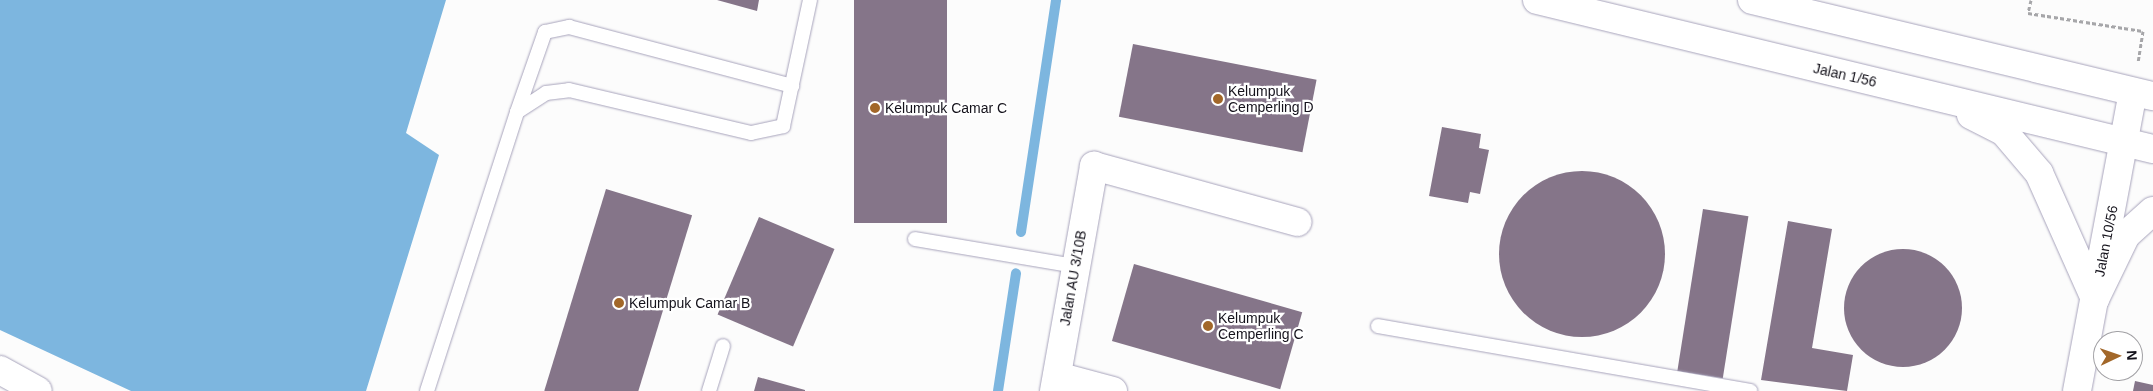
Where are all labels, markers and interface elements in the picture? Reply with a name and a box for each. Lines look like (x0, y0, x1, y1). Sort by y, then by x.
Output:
street label: Jalan 1/56 (1812, 60, 1878, 90)
place label: Kelumpuk Cemperling D (1228, 83, 1314, 115)
marker: Kelumpuk Cemperling D (1212, 93, 1224, 105)
place label: Kelumpuk Camar C (885, 100, 1007, 116)
marker: Kelumpuk Camar C (869, 102, 881, 114)
street label: Jalan 10/56 (2091, 204, 2121, 278)
street label: Jalan AU 3/10B (1056, 229, 1090, 327)
place label: Kelumpuk Camar B (629, 295, 750, 311)
marker: Kelumpuk Camar B (613, 297, 625, 309)
place label: Kelumpuk Cemperling C (1218, 310, 1304, 342)
marker: Kelumpuk Cemperling C (1202, 320, 1214, 332)
north arrow (2093, 331, 2143, 381)
text: N (2124, 350, 2140, 361)

